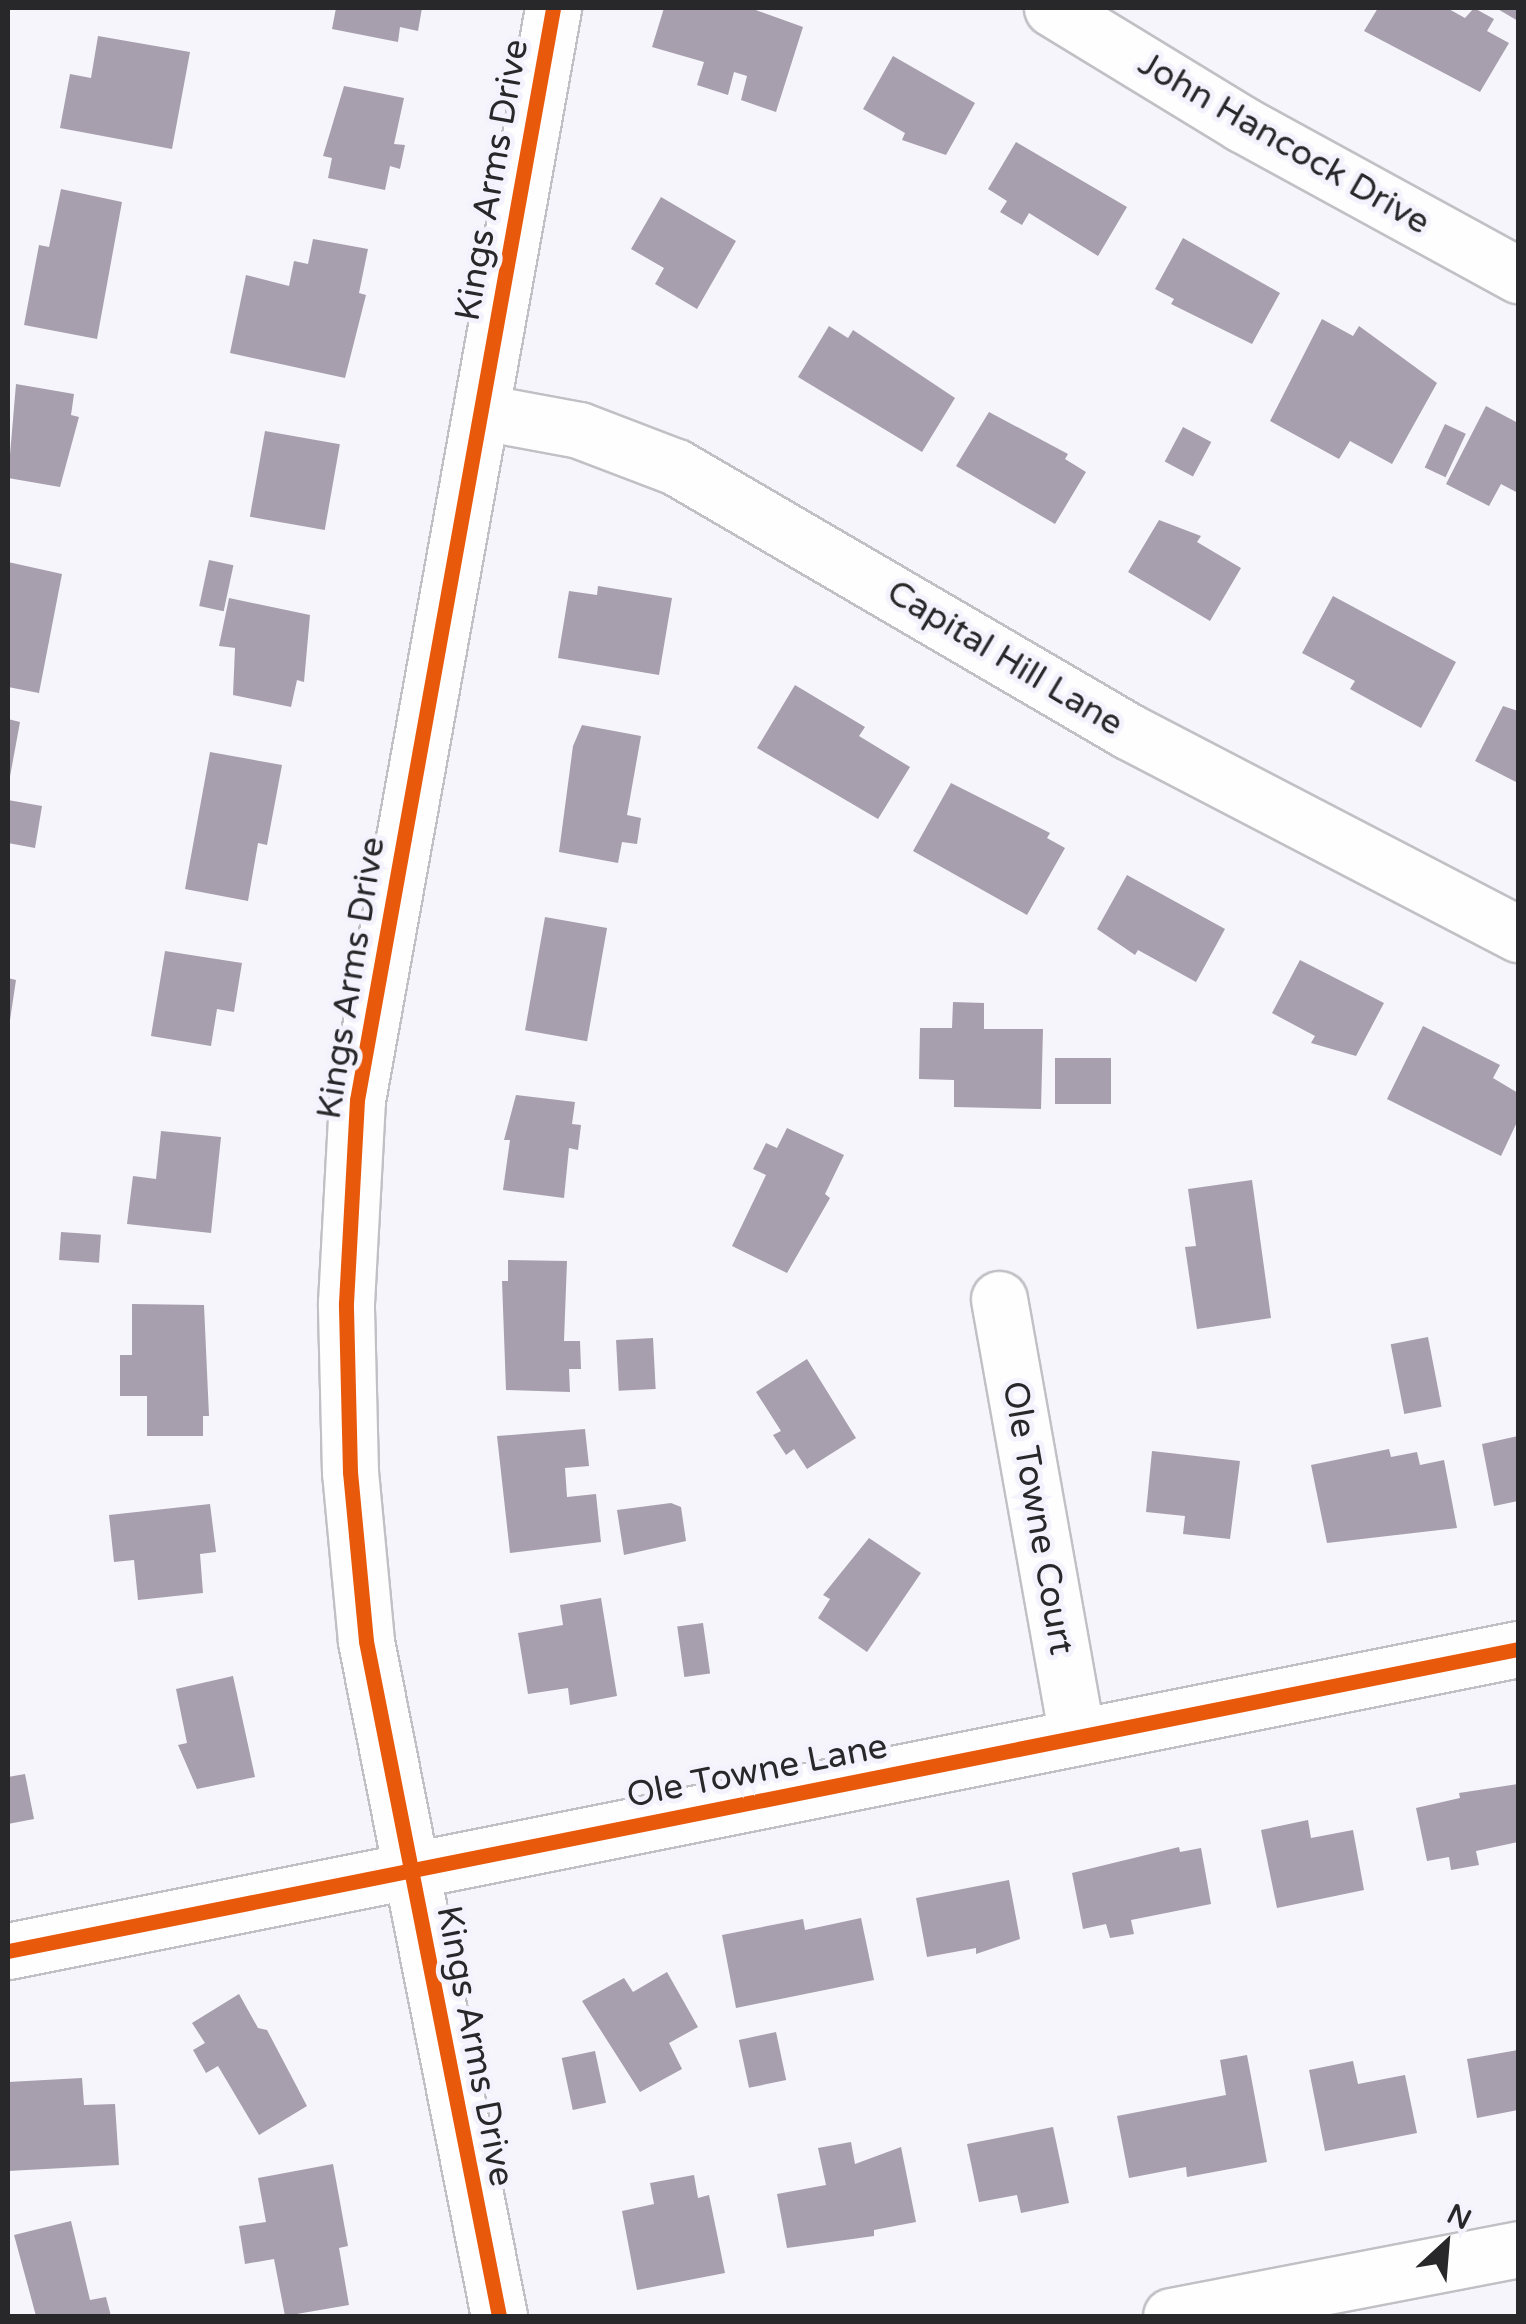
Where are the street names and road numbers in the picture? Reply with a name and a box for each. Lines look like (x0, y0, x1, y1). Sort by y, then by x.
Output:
street label: Kings Arms Drive (447, 36, 537, 324)
street label: John Hancock Drive (1131, 42, 1437, 244)
street label: Capital Hill Lane (879, 571, 1131, 745)
street label: Kings Arms Drive (308, 834, 394, 1122)
street label: Ole Towne Court (993, 1378, 1083, 1658)
street label: Ole Towne Lane (623, 1725, 891, 1817)
street label: Kings Arms Drive (427, 1902, 523, 2190)

